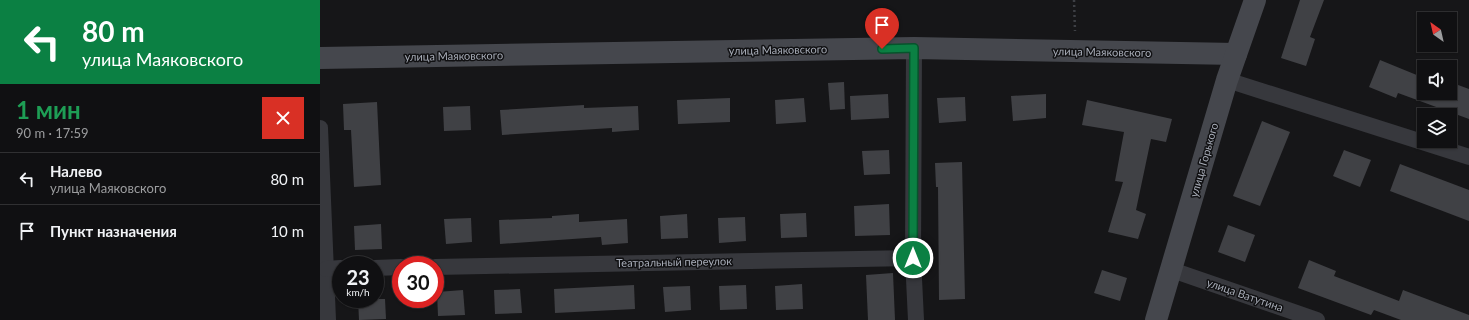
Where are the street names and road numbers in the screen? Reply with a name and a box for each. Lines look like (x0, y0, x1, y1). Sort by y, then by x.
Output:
street label: улица Маяковского (729, 42, 827, 57)
street label: улица Маяковского (1053, 44, 1151, 59)
street label: улица Маяковского (405, 48, 503, 63)
street label: улица Горького (1187, 121, 1220, 199)
street label: Театральный переулок (616, 254, 732, 269)
street label: улица Ватутина (1205, 275, 1285, 314)

